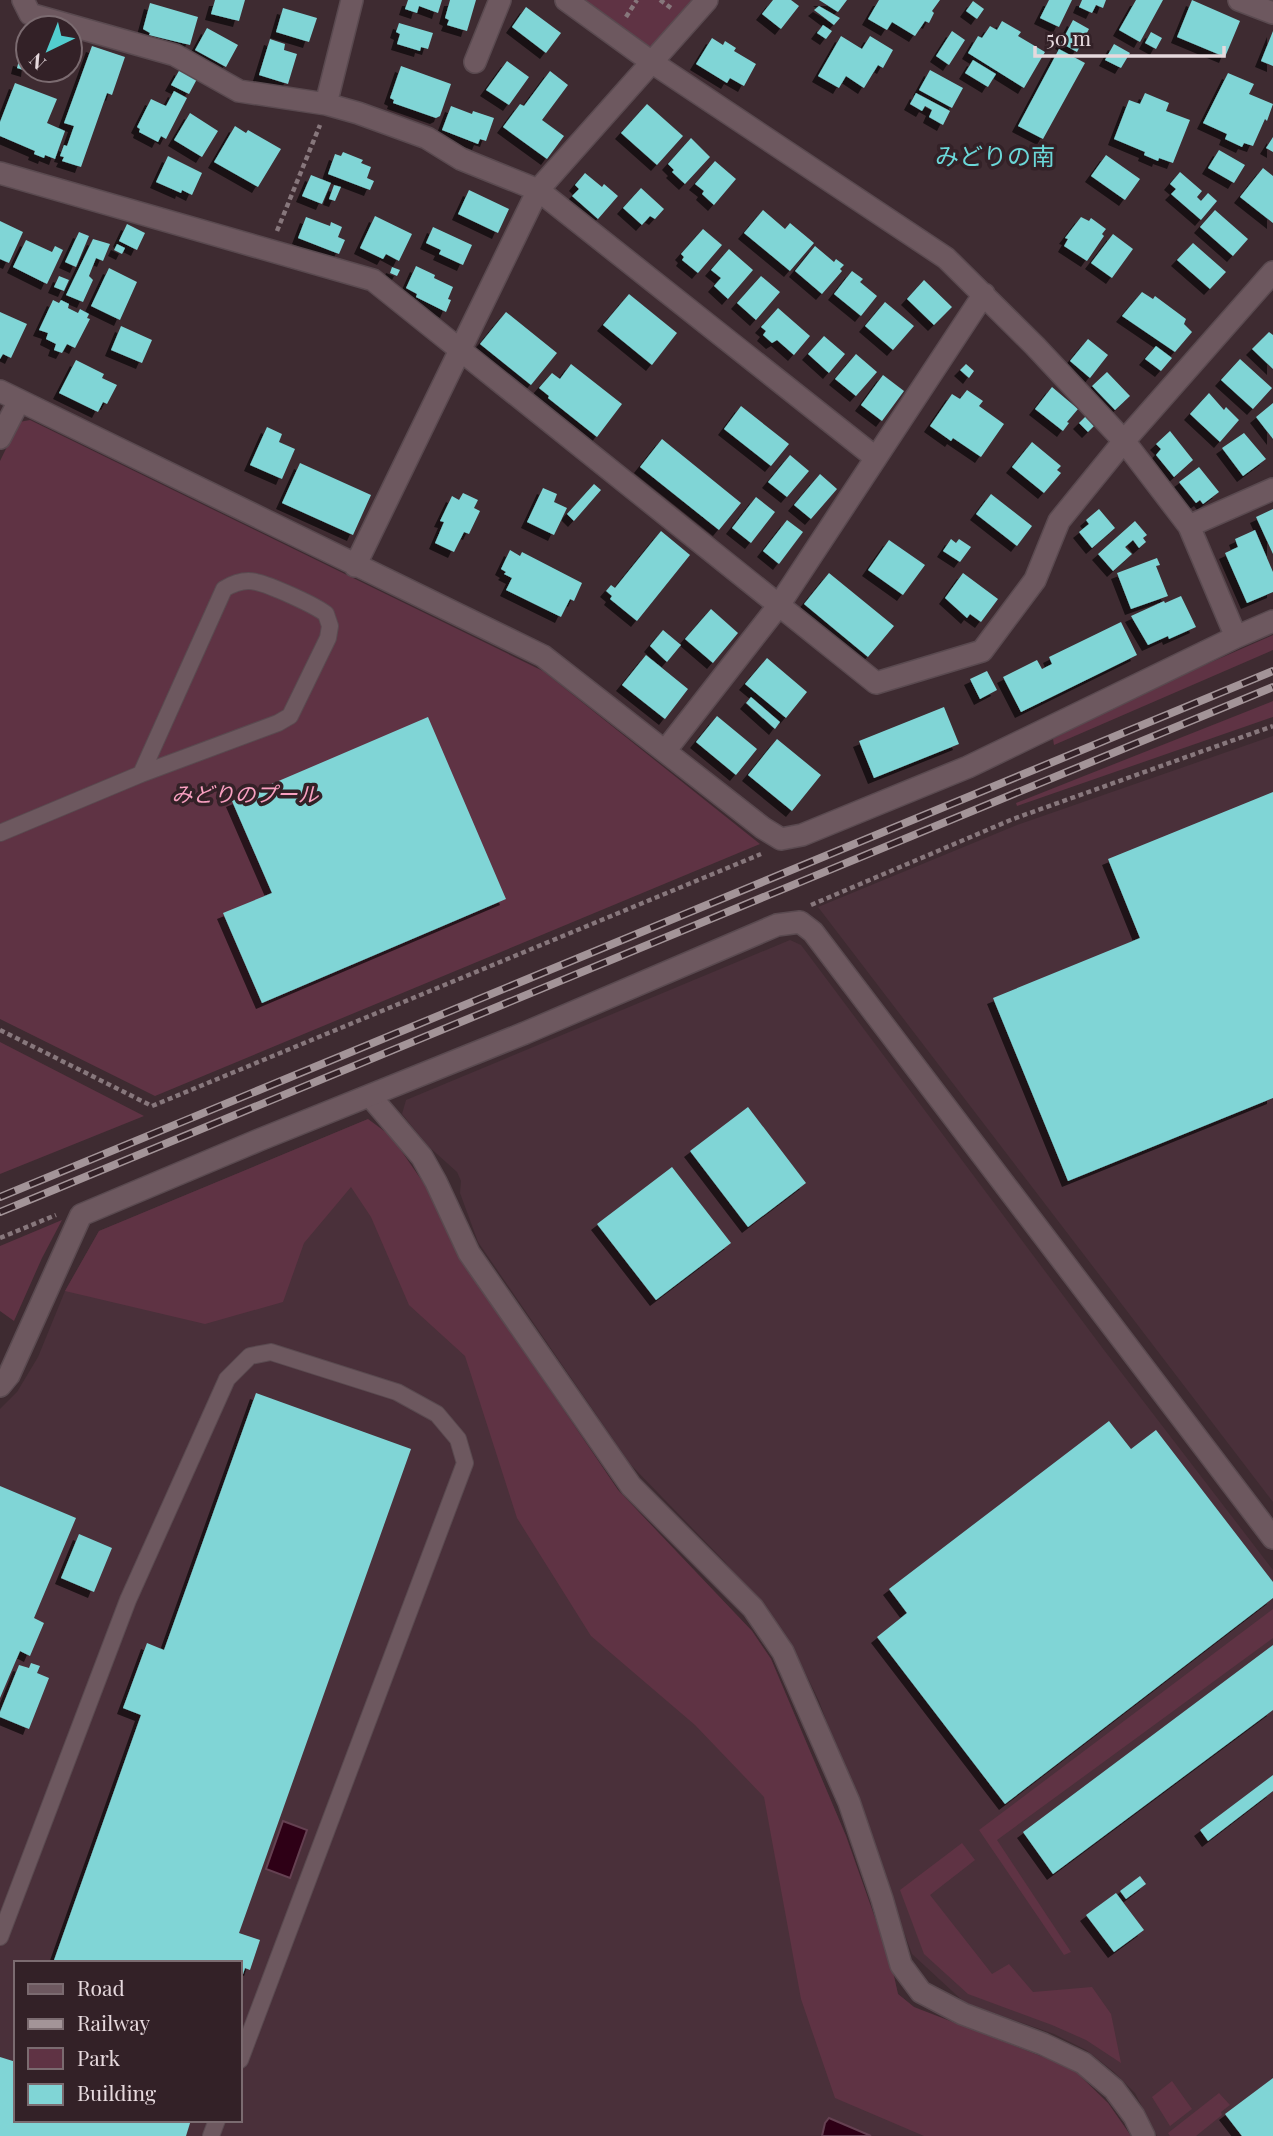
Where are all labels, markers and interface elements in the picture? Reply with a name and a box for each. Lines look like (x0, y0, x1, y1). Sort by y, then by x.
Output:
north arrow (14, 14, 84, 84)
scale bar (1035, 14, 1224, 58)
text: 50 m (1046, 23, 1092, 51)
text: N (23, 48, 51, 76)
district label: みどりの南 (935, 139, 1055, 171)
park label: みどりのプール (172, 779, 319, 807)
legend (14, 1961, 242, 2122)
text: Road (77, 1973, 125, 2001)
text: Railway (77, 2008, 151, 2036)
text: Park (77, 2043, 121, 2071)
text: Building (77, 2078, 156, 2106)

